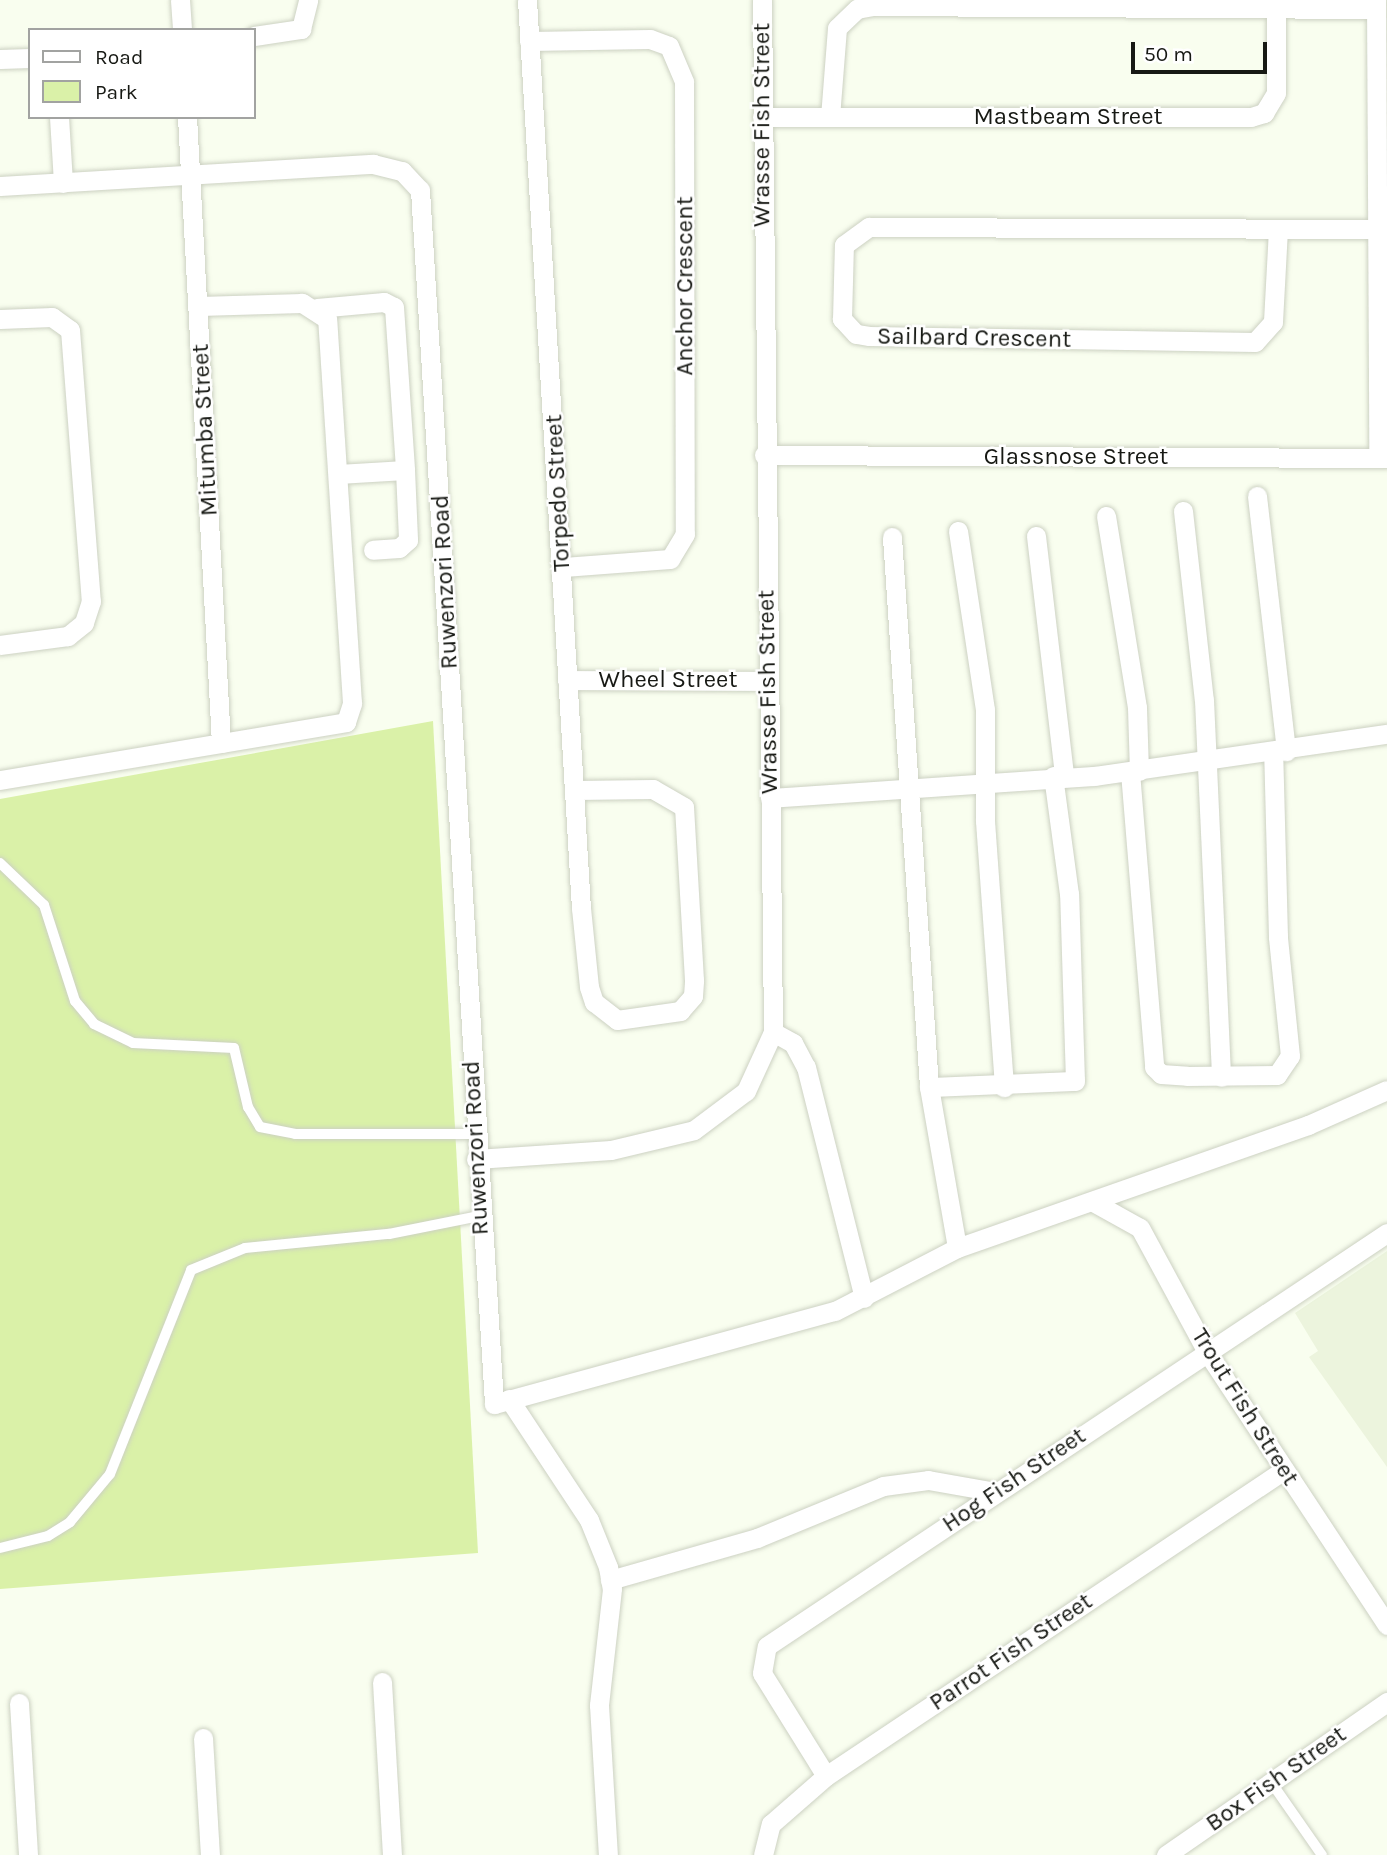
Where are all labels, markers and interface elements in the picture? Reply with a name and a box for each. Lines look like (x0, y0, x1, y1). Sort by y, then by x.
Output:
street label: Wrasse Fish Street (748, 23, 776, 227)
legend (28, 28, 256, 119)
scale bar (1135, 28, 1272, 72)
text: 50 m (1144, 42, 1193, 66)
text: Road (95, 45, 143, 69)
text: Park (95, 80, 138, 104)
street label: Mastbeam Street (974, 103, 1162, 131)
street label: Anchor Crescent (671, 196, 699, 376)
street label: Sailbard Crescent (877, 322, 1071, 354)
street label: Mitumba Street (186, 343, 224, 517)
street label: Torpedo Street (540, 414, 576, 572)
street label: Glassnose Street (984, 443, 1168, 471)
street label: Ruwenzori Road (426, 494, 464, 670)
street label: Wrasse Fish Street (752, 590, 784, 794)
street label: Wheel Street (599, 666, 737, 694)
street label: Ruwenzori Road (457, 1060, 495, 1236)
street label: Trout Fish Street (1185, 1323, 1305, 1491)
street label: Hog Fish Street (937, 1421, 1091, 1539)
street label: Parrot Fish Street (924, 1587, 1098, 1717)
street label: Box Fish Street (1200, 1720, 1352, 1838)

